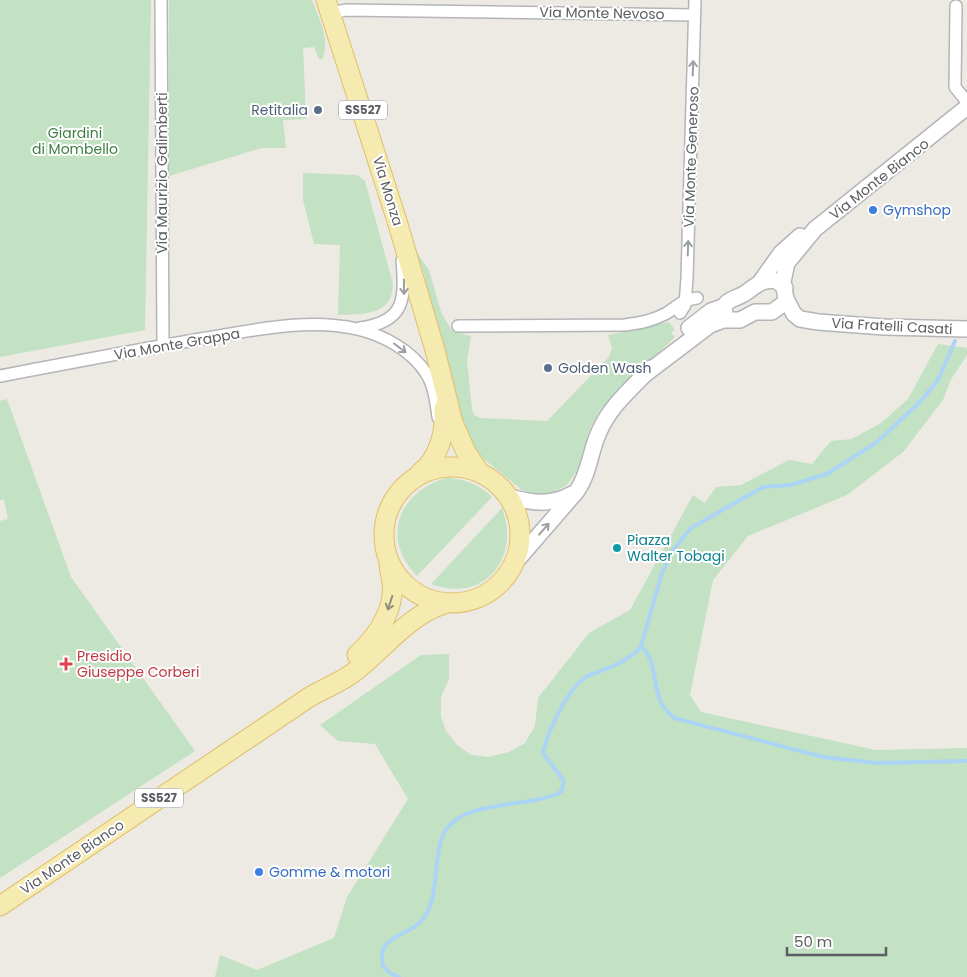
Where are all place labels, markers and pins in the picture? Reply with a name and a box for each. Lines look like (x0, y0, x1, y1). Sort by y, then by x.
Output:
place label: Retitalia (251, 100, 308, 120)
marker: Retitalia (312, 104, 324, 116)
place label: Gymshop (883, 200, 951, 220)
marker: Gymshop (867, 204, 879, 216)
place label: Golden Wash (558, 358, 652, 378)
marker: Golden Wash (542, 362, 554, 374)
place label: Piazza Walter Tobagi (627, 530, 725, 566)
marker: Piazza Walter Tobagi (611, 542, 623, 554)
place label: Presidio Giuseppe Corberi (77, 646, 199, 682)
marker: Presidio Giuseppe Corberi (59, 657, 73, 671)
place label: Gomme & motori (269, 862, 390, 882)
marker: Gomme & motori (253, 866, 265, 878)

